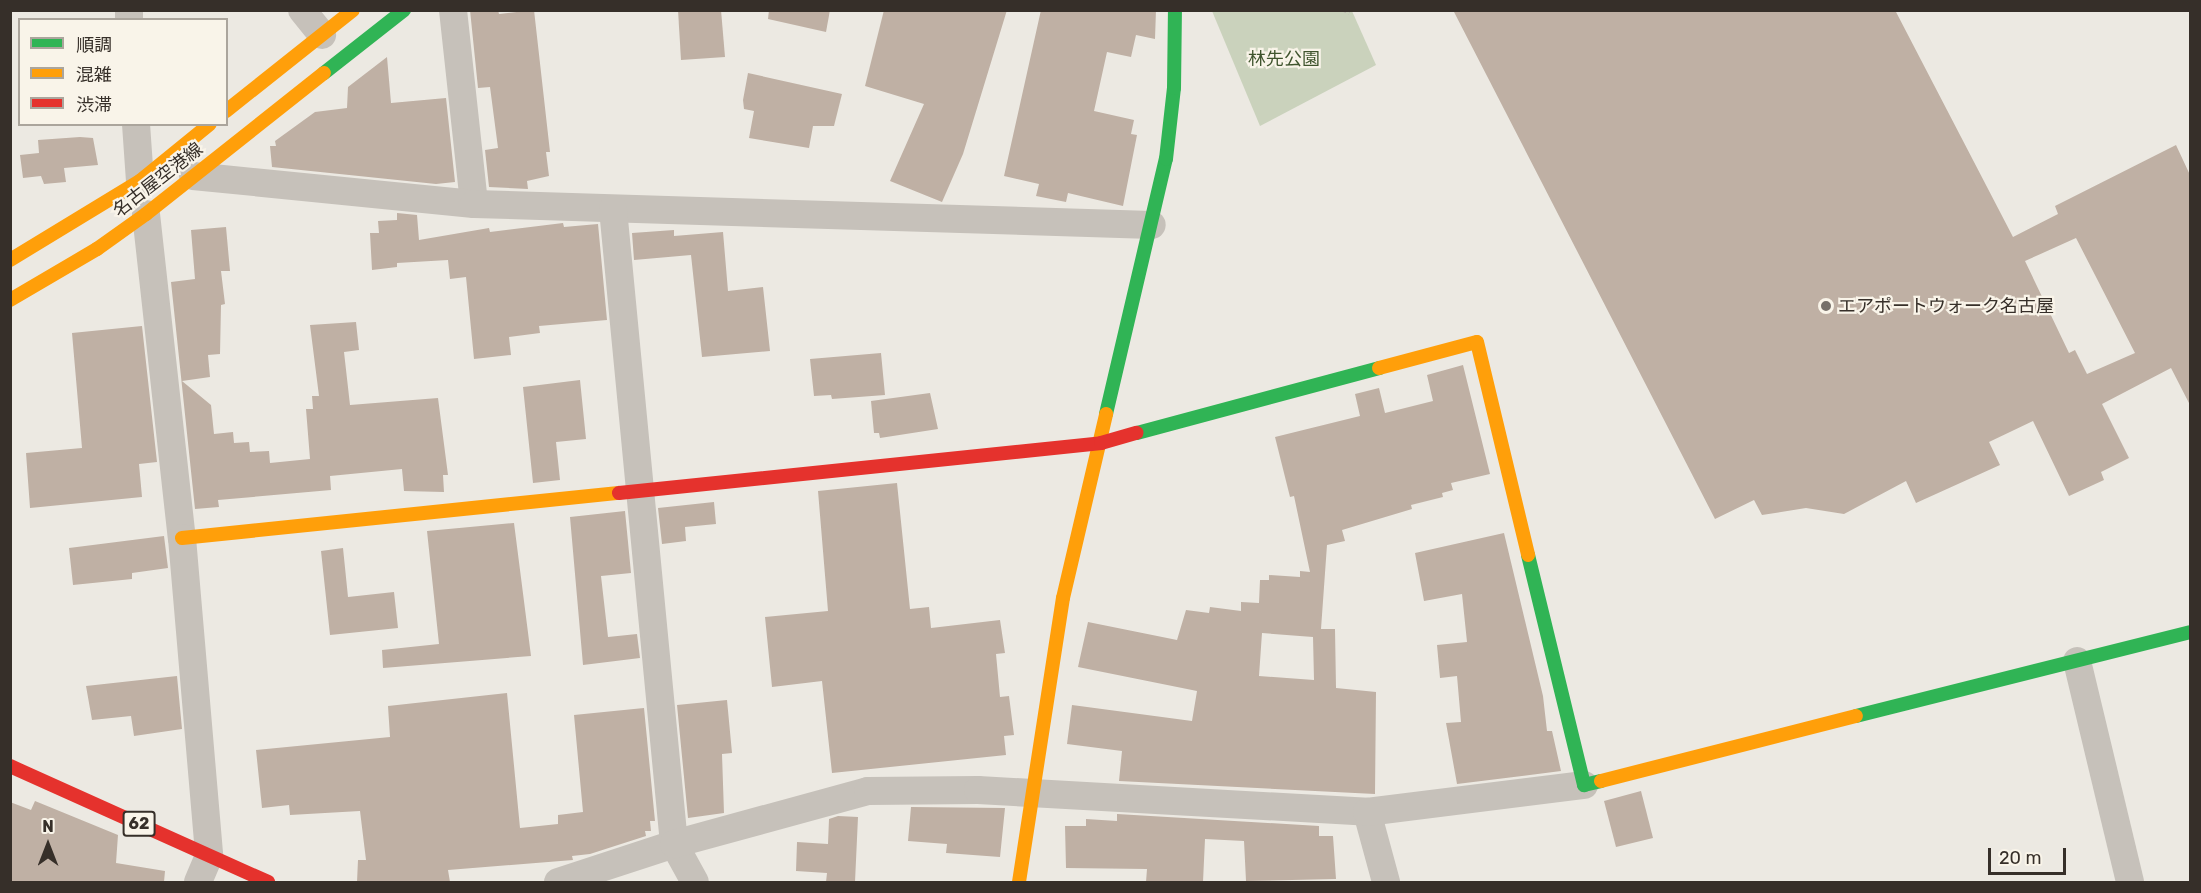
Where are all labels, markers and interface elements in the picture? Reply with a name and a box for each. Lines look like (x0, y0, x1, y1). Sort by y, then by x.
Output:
legend (18, 18, 228, 126)
text: 順調 (76, 34, 112, 56)
park label: 林先公園 (1248, 48, 1320, 70)
text: 混雑 (76, 64, 112, 86)
text: 渋滞 (76, 94, 112, 116)
street label: 名古屋空港線 (109, 138, 207, 222)
place label: エアポートウォーク名古屋 (1838, 295, 2054, 317)
marker: エアポートウォーク名古屋 (1819, 299, 1833, 313)
road number: 62 (122, 811, 156, 837)
north arrow (18, 815, 78, 875)
text: N (42, 817, 54, 836)
scale bar (1991, 836, 2069, 874)
text: 20 m (1999, 847, 2041, 869)

